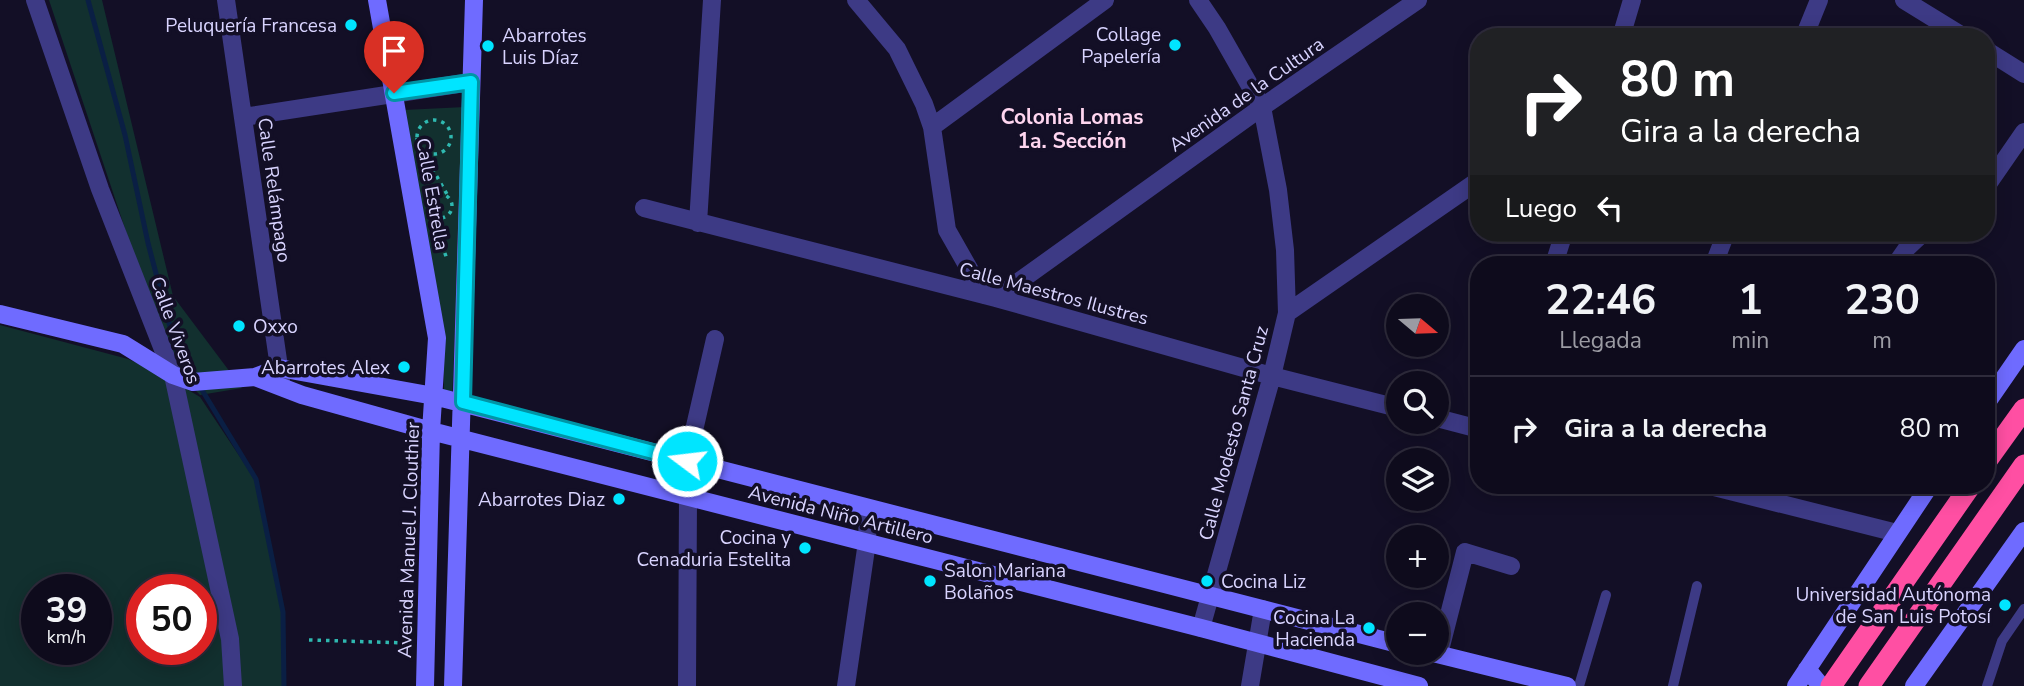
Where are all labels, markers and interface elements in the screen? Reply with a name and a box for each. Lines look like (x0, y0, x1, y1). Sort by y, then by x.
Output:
place label: Peluquería Francesa (165, 13, 337, 39)
marker: Peluquería Francesa (343, 17, 359, 33)
pin (364, 21, 424, 93)
place label: Collage Papelería (1081, 22, 1161, 70)
place label: Abarrotes Luis Díaz (502, 23, 587, 71)
street label: Avenida de la Cultura (1164, 31, 1329, 158)
icon: arrive (375, 32, 413, 70)
marker: Collage Papelería (1167, 37, 1183, 53)
marker: Abarrotes Luis Díaz (480, 38, 496, 54)
text: 80 m (1620, 46, 1735, 113)
icon: right (1505, 56, 1596, 147)
district label: Colonia Lomas 1a. Sección (1000, 103, 1144, 155)
text: Gira a la derecha (1620, 110, 1861, 153)
street label: Calle Relámpago (251, 116, 297, 264)
street label: Calle Estrella (409, 136, 455, 252)
icon: left (1591, 189, 1629, 227)
text: Luego (1505, 191, 1577, 226)
street label: Calle Maestros Ilustres (956, 256, 1151, 332)
text: 22:46 (1545, 272, 1656, 329)
text: 1 (1738, 272, 1763, 329)
text: 230 (1844, 272, 1920, 329)
street label: Calle Viveros (144, 273, 206, 388)
north arrow (1386, 294, 1449, 357)
map controls (1386, 294, 1449, 665)
place label: Oxxo (253, 314, 298, 340)
marker: Oxxo (231, 318, 247, 334)
street label: Calle Modesto Santa Cruz (1193, 323, 1275, 543)
text: Llegada (1559, 325, 1642, 356)
text: min (1731, 325, 1769, 356)
text: m (1872, 325, 1892, 356)
place label: Abarrotes Alex (261, 355, 390, 381)
marker: Abarrotes Alex (396, 359, 412, 375)
button: search (1386, 371, 1449, 434)
icon: right (1505, 410, 1543, 448)
text: Gira a la derecha (1564, 411, 1767, 446)
text: 80 m (1900, 411, 1960, 446)
street label: Avenida Manuel J. Clouthier (392, 421, 426, 658)
position arrow (650, 424, 724, 498)
button: layers (1386, 448, 1449, 511)
street label: Avenida Niño Artillero (746, 479, 936, 551)
place label: Abarrotes Diaz (478, 487, 605, 513)
marker: Abarrotes Diaz (611, 491, 627, 507)
place label: Cocina y Cenaduria Estelita (637, 525, 791, 573)
button: + (1386, 525, 1449, 588)
marker: Cocina y Cenaduria Estelita (797, 540, 813, 556)
place label: Salon Mariana Bolaños (944, 558, 1066, 606)
place label: Cocina Liz (1221, 569, 1306, 595)
marker: Salon Mariana Bolaños (922, 573, 938, 589)
marker: Cocina Liz (1199, 573, 1215, 589)
speed limit sign: 50 (126, 574, 217, 665)
place label: Universidad Autónoma de San Luis Potosí (1796, 582, 1993, 630)
text: 39 (45, 587, 88, 634)
marker: Universidad Autónoma de San Luis Potosí (1997, 597, 2013, 613)
button: − (1386, 602, 1449, 665)
place label: Cocina La Hacienda (1273, 605, 1355, 653)
marker: Cocina La Hacienda (1361, 620, 1377, 636)
text: km/h (47, 625, 86, 649)

